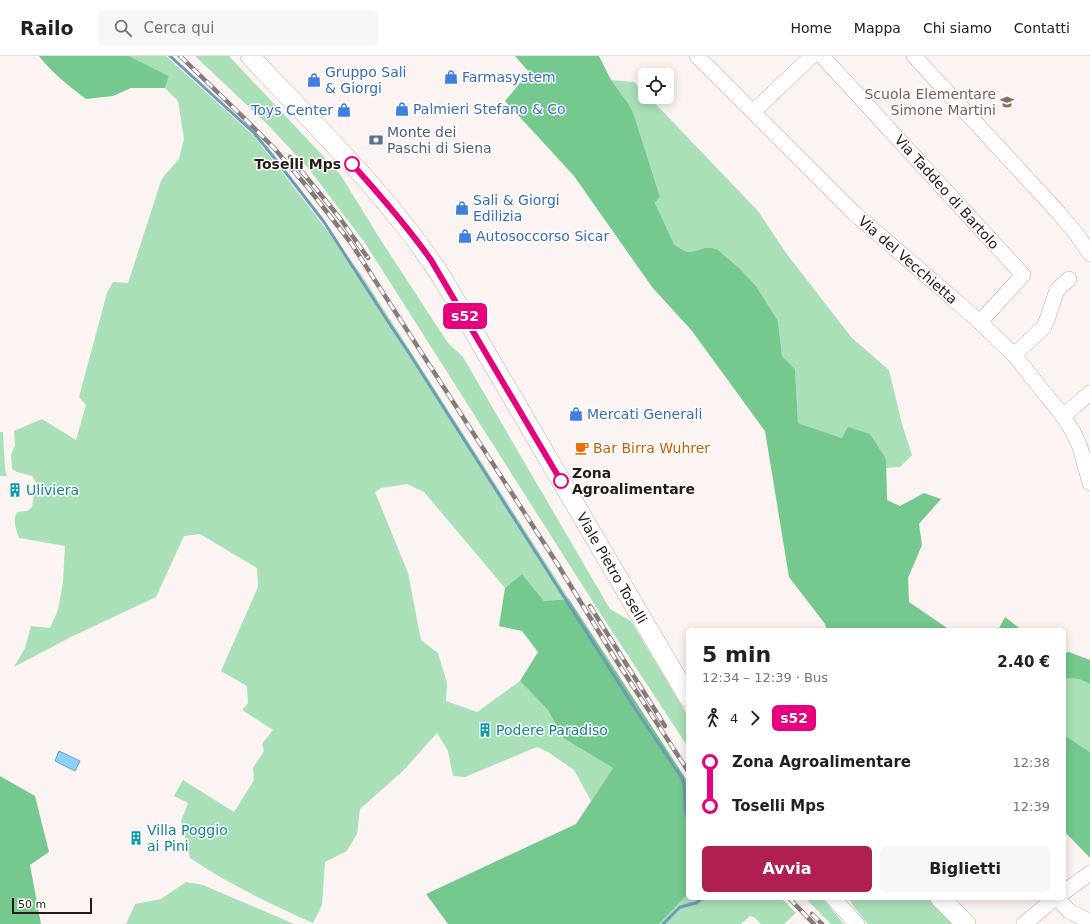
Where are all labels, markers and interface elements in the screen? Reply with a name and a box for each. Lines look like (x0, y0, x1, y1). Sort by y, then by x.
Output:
search box (98, 10, 378, 46)
text: Railo (20, 17, 74, 39)
icon: search (112, 17, 134, 39)
text: Cerca qui (144, 19, 214, 37)
text: Home (791, 20, 832, 36)
text: Mappa (854, 20, 901, 36)
text: Chi siamo (923, 20, 992, 36)
text: Contatti (1014, 20, 1070, 36)
place label: Gruppo Sali & Giorgi (325, 64, 407, 96)
map controls (638, 68, 674, 104)
button: locate (638, 68, 674, 104)
shop icon: Farmasystem (443, 69, 459, 85)
place label: Farmasystem (462, 69, 556, 85)
shop icon: Gruppo Sali & Giorgi (306, 72, 322, 88)
place label: Scuola Elementare Simone Martini (864, 86, 996, 118)
school or university icon: Scuola Elementare Simone Martini (999, 94, 1015, 110)
shop icon: Palmieri Stefano & Co (394, 101, 410, 117)
place label: Palmieri Stefano & Co (413, 101, 566, 117)
place label: Toys Center (250, 102, 333, 118)
shop icon: Toys Center (336, 102, 352, 118)
place label: Monte dei Paschi di Siena (387, 124, 492, 156)
bank icon: Monte dei Paschi di Siena (368, 132, 384, 148)
street label: Via Taddeo di Bartolo (892, 132, 1002, 252)
place label: Toselli Mps (254, 156, 341, 172)
marker: Toselli Mps (344, 156, 360, 172)
place label: Sali & Giorgi Edilizia (473, 192, 560, 224)
shop icon: Sali & Giorgi Edilizia (454, 200, 470, 216)
street label: Via del Vecchietta (855, 213, 961, 307)
shop icon: Autosoccorso Sicar (457, 228, 473, 244)
place label: Autosoccorso Sicar (476, 228, 609, 244)
line badge: s52 (442, 303, 488, 329)
text: s52 (451, 308, 479, 324)
shop icon: Mercati Generali (568, 406, 584, 422)
place label: Mercati Generali (587, 406, 702, 422)
cafe icon: Bar Birra Wuhrer (574, 440, 590, 456)
place label: Bar Birra Wuhrer (593, 440, 710, 456)
place label: Zona Agroalimentare (572, 465, 695, 497)
marker: Zona Agroalimentare (553, 473, 569, 489)
building icon: Uliviera (7, 482, 23, 498)
place label: Uliviera (26, 482, 79, 498)
street label: Viale Pietro Toselli (574, 510, 650, 626)
text: 5 min (702, 642, 771, 667)
text: 2.40 € (997, 653, 1050, 671)
text: 12:34 – 12:39 · Bus (702, 670, 828, 685)
icon: walk (702, 707, 724, 729)
icon: forward (744, 707, 766, 729)
text: s52 (780, 710, 808, 726)
text: 4 (730, 711, 738, 726)
building icon: Podere Paradiso (477, 722, 493, 738)
place label: Podere Paradiso (496, 722, 608, 738)
text: Zona Agroalimentare (732, 753, 911, 771)
text: 12:38 (1013, 755, 1050, 770)
text: Toselli Mps (732, 797, 825, 815)
text: 12:39 (1013, 799, 1050, 814)
place label: Villa Poggio ai Pini (147, 822, 228, 854)
building icon: Villa Poggio ai Pini (128, 830, 144, 846)
button: Avvia (702, 846, 872, 892)
button: Biglietti (880, 846, 1050, 892)
scale bar (12, 896, 92, 915)
text: 50 m (18, 898, 46, 911)

